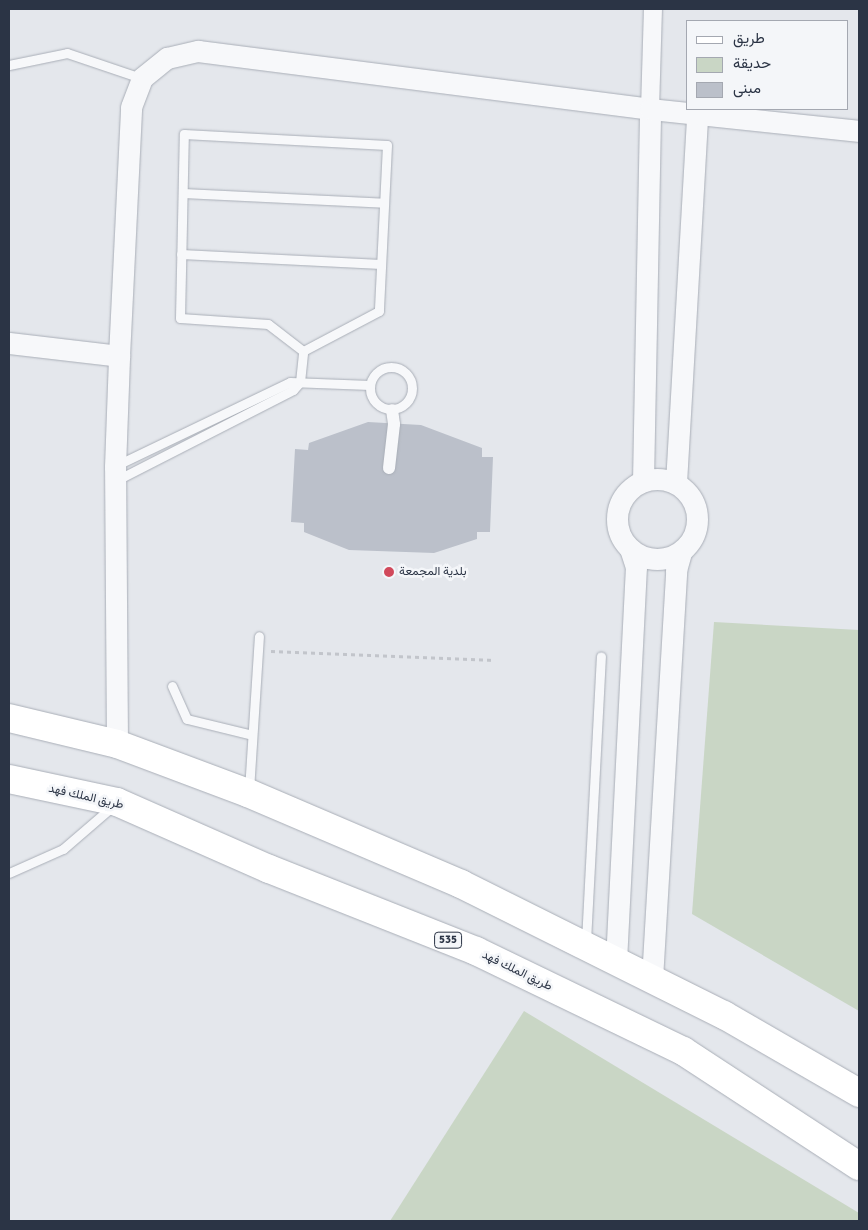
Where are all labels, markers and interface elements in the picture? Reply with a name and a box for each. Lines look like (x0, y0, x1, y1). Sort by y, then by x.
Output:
legend (686, 20, 848, 110)
text: طريق (733, 29, 765, 47)
text: حديقة (733, 54, 771, 72)
text: مبنى (733, 79, 761, 97)
place label: بلدية المجمعة (399, 565, 467, 579)
marker: بلدية المجمعة (383, 566, 395, 578)
street label: طريق الملك فهد (47, 781, 125, 813)
road number: 535 (433, 932, 463, 948)
street label: طريق الملك فهد (480, 948, 554, 994)

